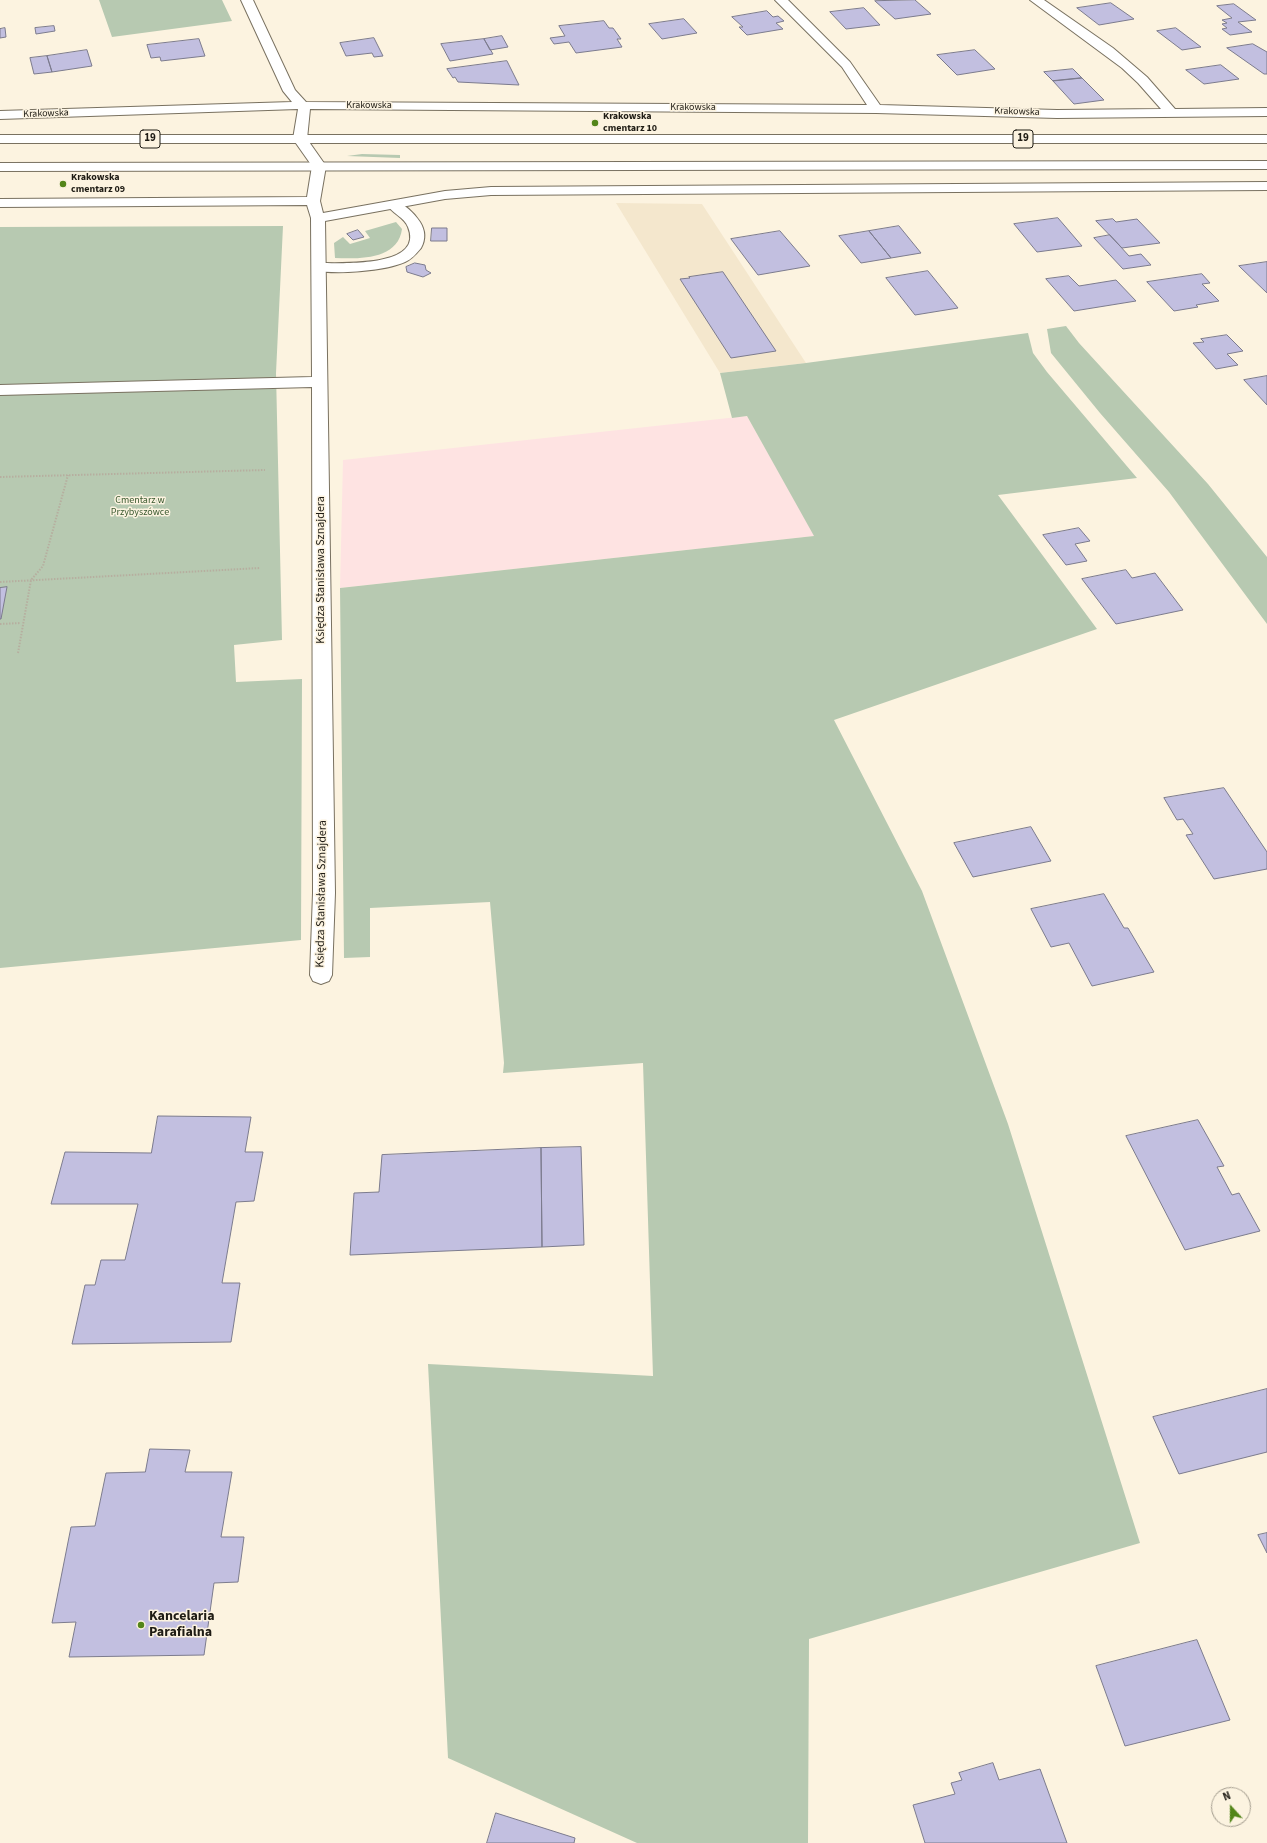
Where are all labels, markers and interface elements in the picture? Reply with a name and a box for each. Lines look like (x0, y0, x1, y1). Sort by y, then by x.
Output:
street label: Krakowska (346, 100, 392, 112)
street label: Krakowska (670, 102, 716, 114)
street label: Krakowska (994, 105, 1040, 119)
street label: Krakowska (23, 107, 69, 121)
place label: Krakowska cmentarz 10 (603, 111, 657, 134)
marker: Krakowska cmentarz 10 (590, 118, 600, 128)
road number: 19 (140, 130, 160, 148)
road number: 19 (1013, 130, 1033, 148)
place label: Krakowska cmentarz 09 (71, 172, 125, 196)
marker: Krakowska cmentarz 09 (58, 179, 68, 189)
park label: Cmentarz w Przybyszówce (111, 495, 169, 518)
street label: Księdza Stanisława Sznajdera (314, 496, 328, 644)
street label: Księdza Stanisława Sznajdera (314, 820, 330, 968)
place label: Kancelaria Parafialna (149, 1609, 215, 1642)
marker: Kancelaria Parafialna (136, 1620, 146, 1630)
north arrow (1211, 1787, 1251, 1827)
text: N (1221, 1788, 1233, 1805)

